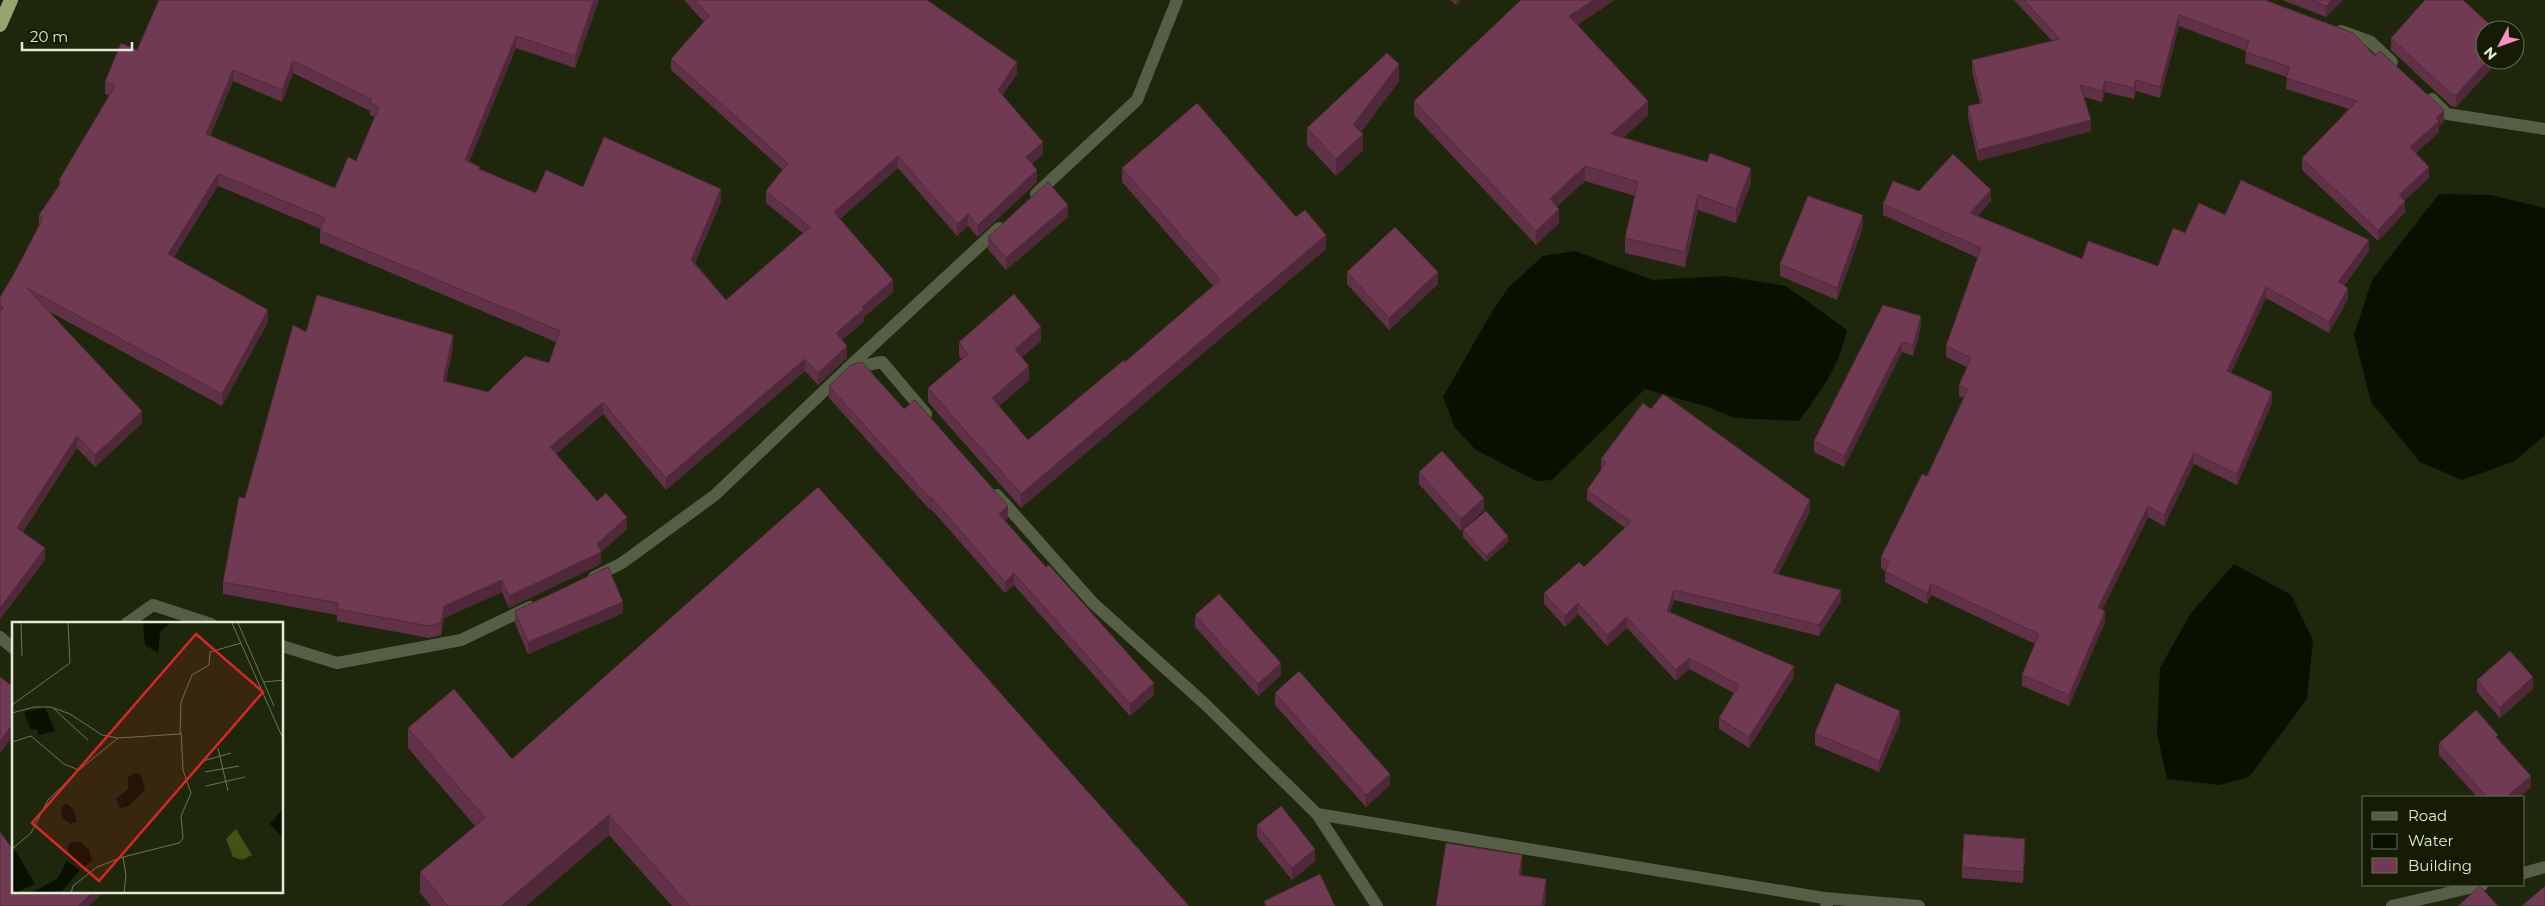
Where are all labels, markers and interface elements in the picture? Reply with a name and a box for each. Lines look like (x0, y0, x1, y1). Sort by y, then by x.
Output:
scale bar (22, 20, 132, 52)
north arrow (2475, 20, 2525, 70)
text: 20 m (30, 27, 68, 46)
text: N (2480, 43, 2501, 64)
inset map (12, 622, 284, 894)
legend (2362, 796, 2525, 886)
text: Road (2408, 806, 2447, 825)
text: Water (2408, 831, 2454, 850)
text: Building (2408, 856, 2472, 875)

